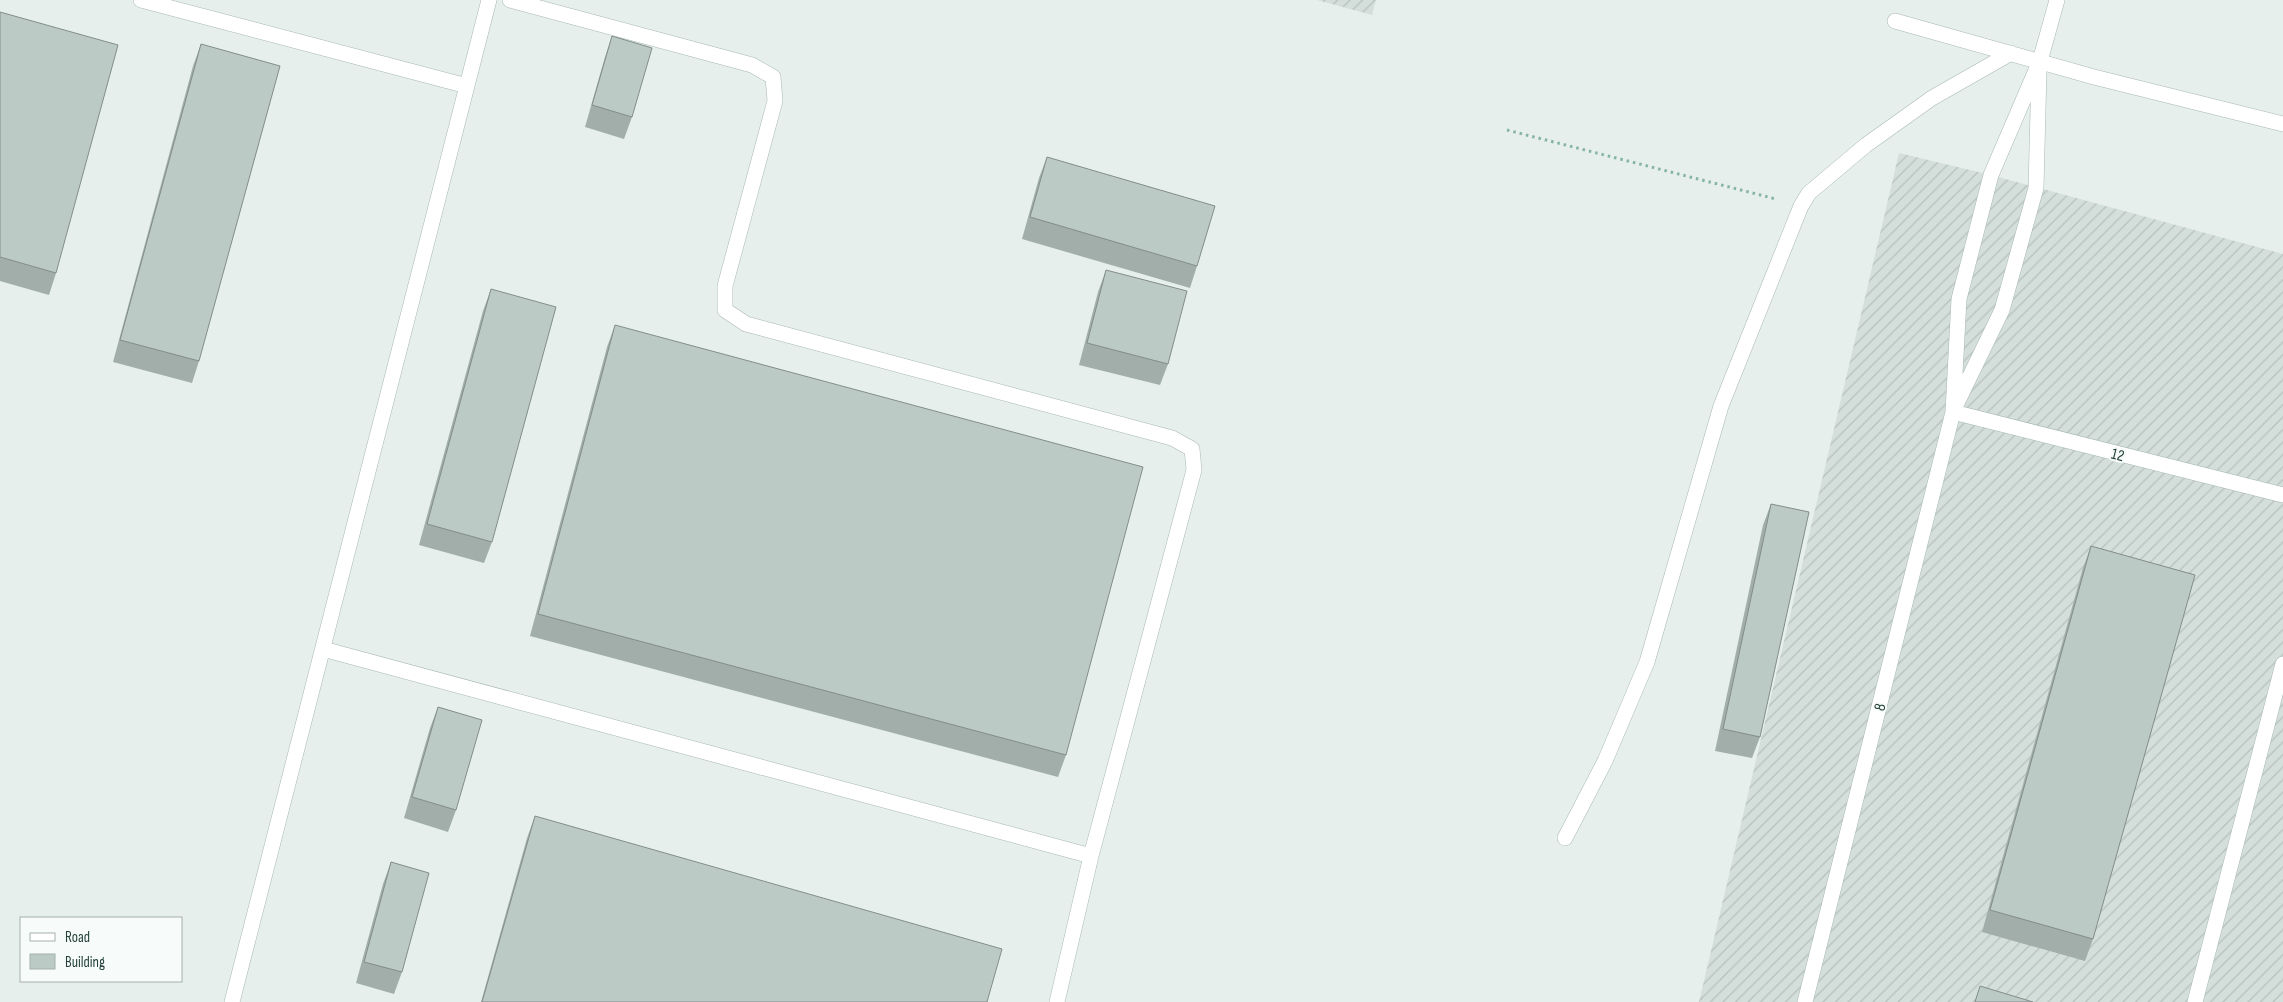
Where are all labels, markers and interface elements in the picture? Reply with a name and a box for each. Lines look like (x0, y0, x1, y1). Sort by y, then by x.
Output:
street label: 12 (2109, 445, 2126, 466)
street label: 8 (1870, 702, 1891, 713)
legend (20, 917, 182, 982)
text: Road (65, 928, 90, 947)
text: Building (65, 953, 105, 972)

